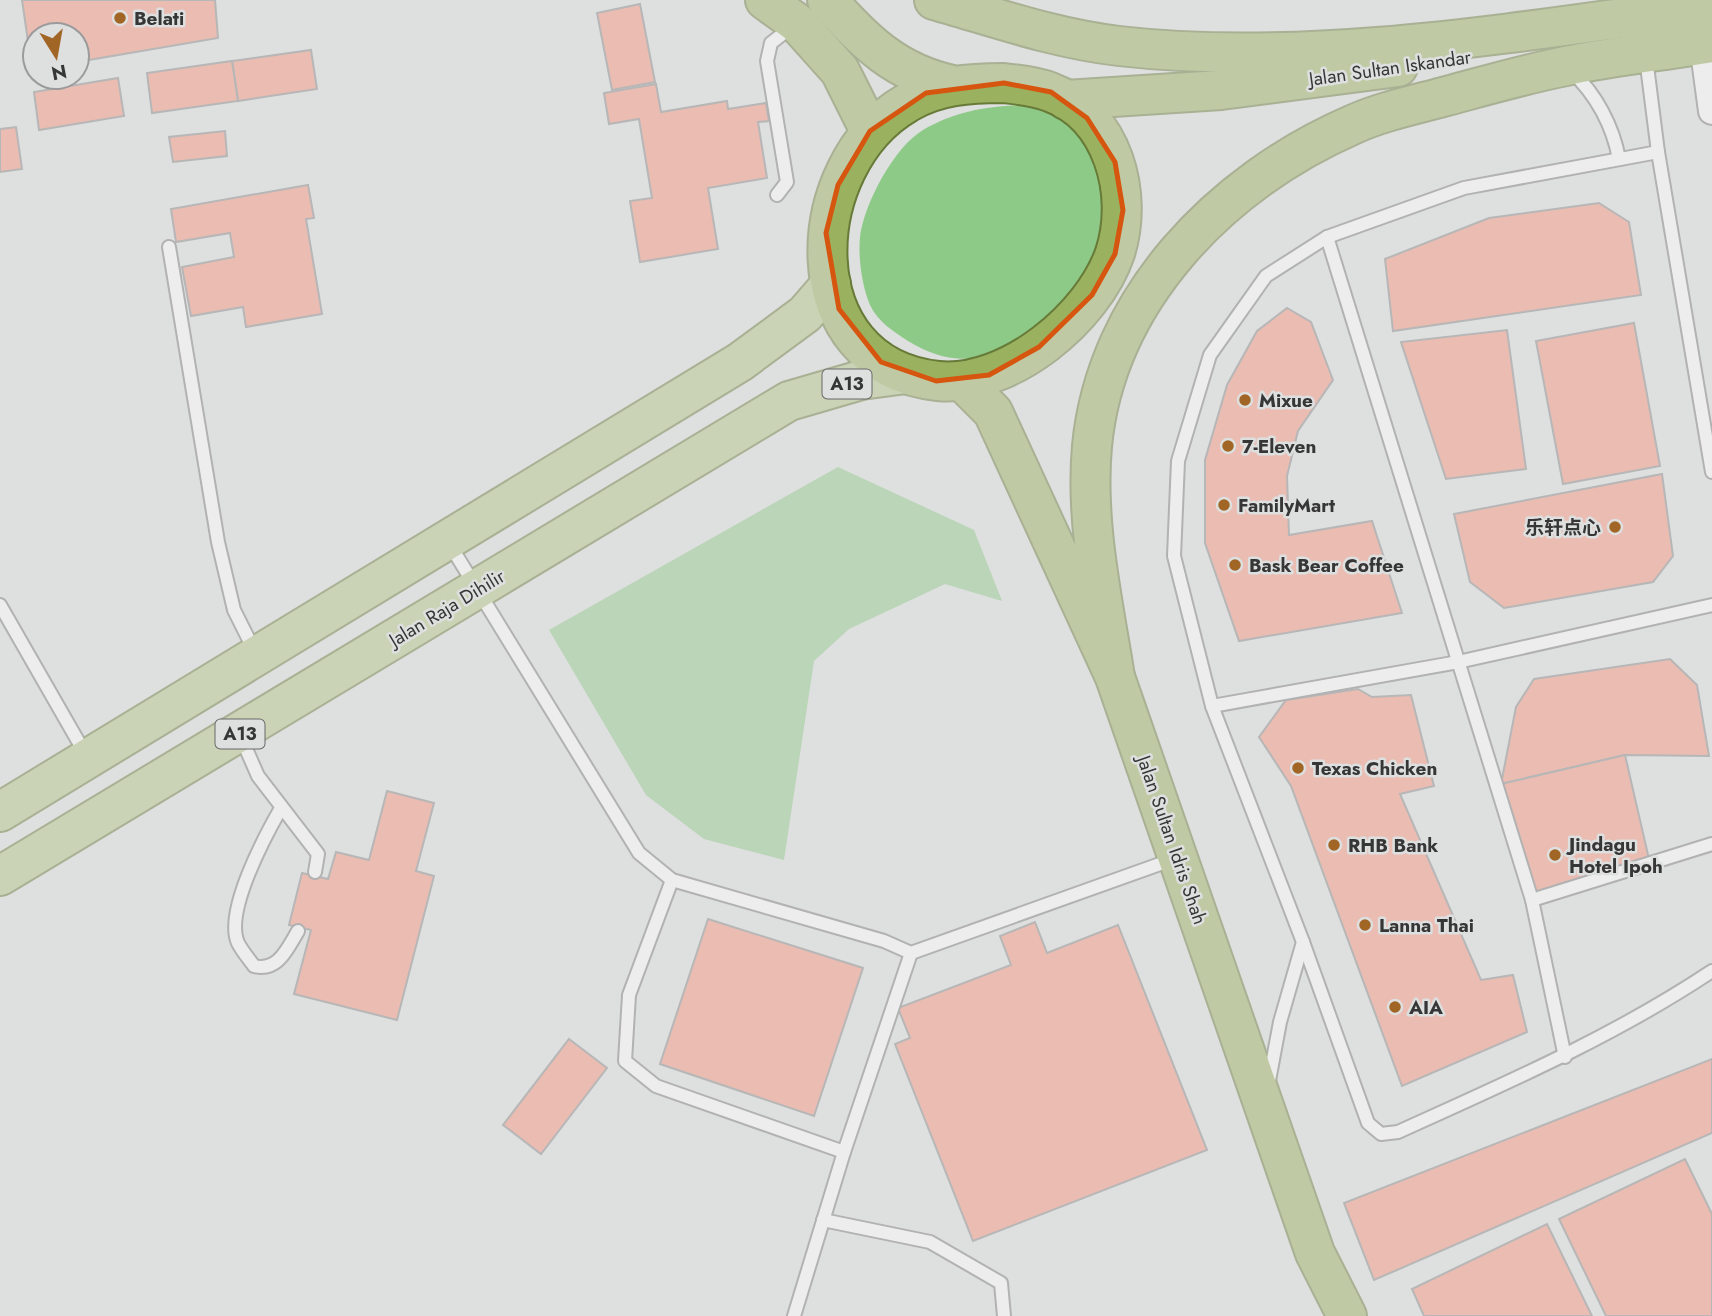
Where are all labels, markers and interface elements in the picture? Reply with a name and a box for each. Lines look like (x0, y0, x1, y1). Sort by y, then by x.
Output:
place label: Belati (134, 5, 184, 32)
marker: Belati (112, 10, 128, 26)
north arrow (21, 21, 91, 91)
street label: Jalan Sultan Iskandar (1304, 43, 1473, 93)
text: N (49, 58, 69, 87)
road number: A13 (822, 370, 872, 398)
place label: Mixue (1259, 387, 1313, 414)
marker: Mixue (1237, 392, 1253, 408)
place label: 7-Eleven (1242, 433, 1316, 460)
marker: 7-Eleven (1220, 438, 1236, 454)
place label: FamilyMart (1238, 492, 1335, 519)
marker: FamilyMart (1216, 497, 1232, 513)
place label: 乐轩点心 (1525, 514, 1601, 541)
marker: 乐轩点心 (1607, 519, 1623, 535)
place label: Bask Bear Coffee (1249, 552, 1404, 579)
marker: Bask Bear Coffee (1227, 557, 1243, 573)
street label: Jalan Raja Dihilir (381, 562, 510, 655)
road number: A13 (216, 720, 264, 748)
street label: Jalan Sultan Idris Shah (1129, 749, 1214, 928)
place label: Texas Chicken (1312, 755, 1437, 782)
marker: Texas Chicken (1290, 760, 1306, 776)
place label: Jindagu Hotel Ipoh (1565, 831, 1663, 880)
place label: RHB Bank (1348, 832, 1438, 859)
marker: RHB Bank (1326, 837, 1342, 853)
marker: Jindagu Hotel Ipoh (1547, 847, 1563, 863)
place label: Lanna Thai (1379, 912, 1474, 939)
marker: Lanna Thai (1357, 917, 1373, 933)
place label: AIA (1408, 994, 1443, 1021)
marker: AIA (1387, 999, 1403, 1015)

